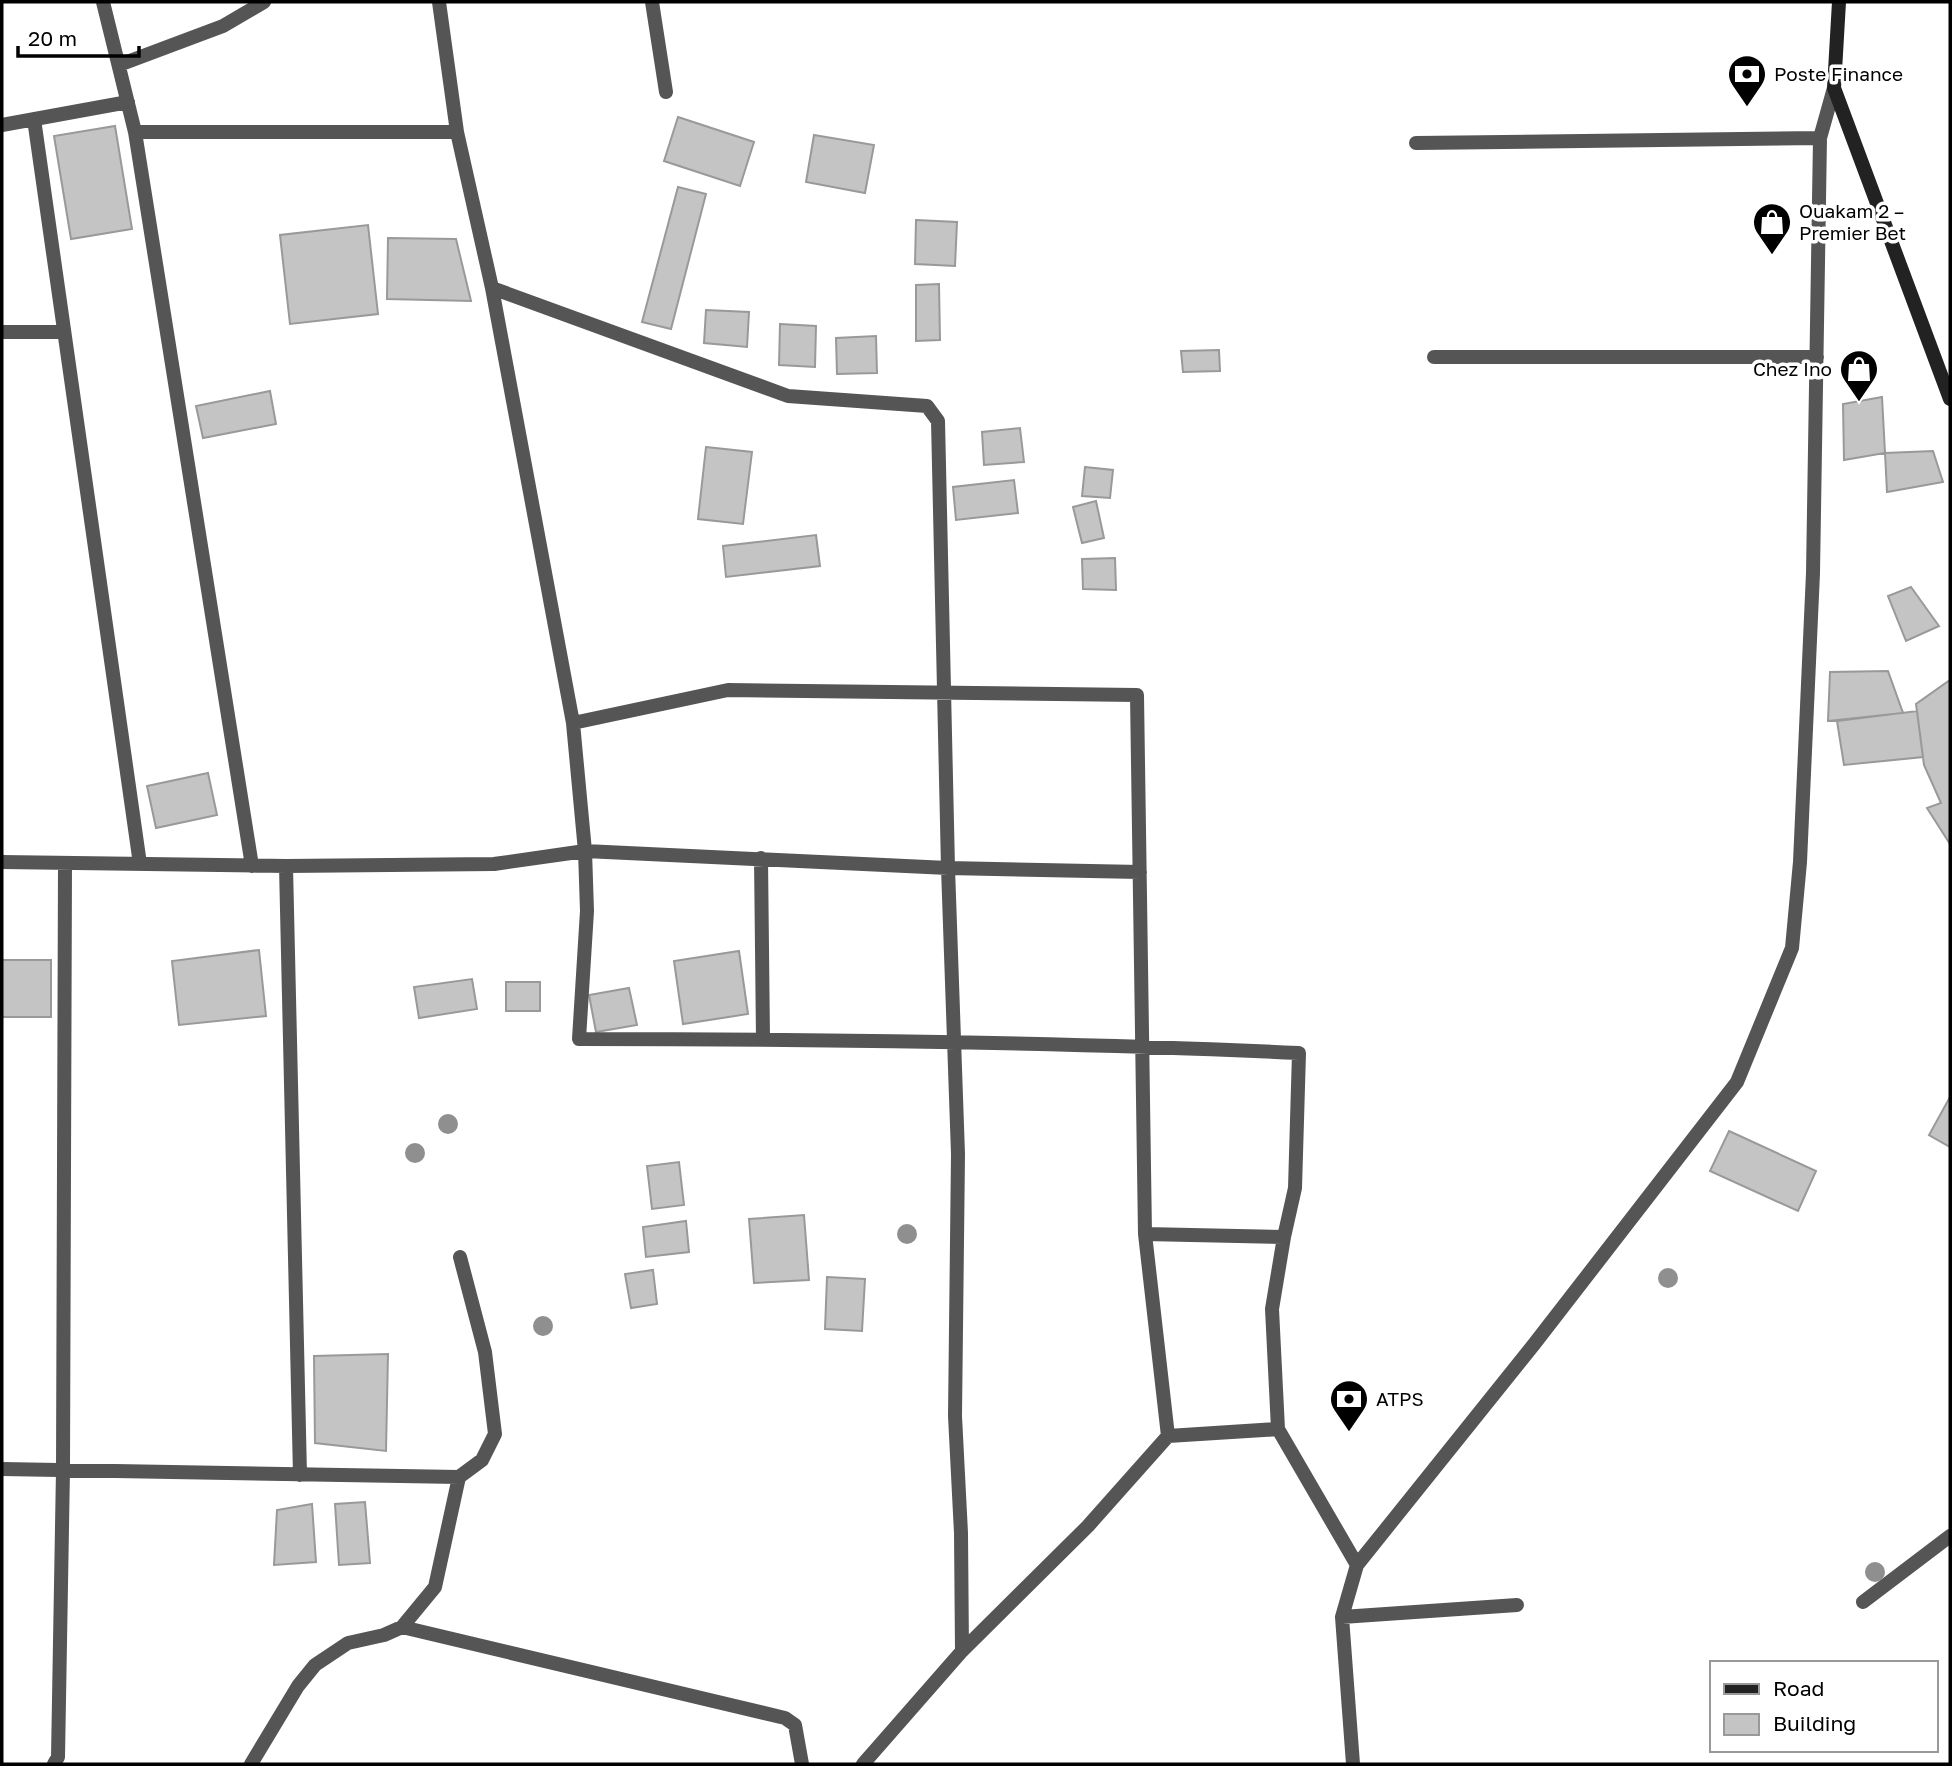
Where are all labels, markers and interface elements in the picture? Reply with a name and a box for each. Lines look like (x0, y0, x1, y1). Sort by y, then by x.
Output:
scale bar (18, 14, 138, 58)
text: 20 m (28, 25, 77, 51)
bank icon: Poste Finance (1726, 53, 1768, 108)
place label: Poste Finance (1774, 62, 1903, 85)
place label: Ouakam 2 – Premier Bet (1799, 199, 1906, 244)
shop icon: Ouakam 2 – Premier Bet (1751, 201, 1793, 256)
shop icon: Chez Ino (1838, 348, 1880, 403)
place label: Chez Ino (1753, 357, 1832, 380)
bank icon: ATPS (1328, 1378, 1370, 1433)
place label: ATPS (1376, 1387, 1424, 1410)
legend (1710, 1661, 1938, 1752)
text: Road (1773, 1675, 1824, 1701)
text: Building (1773, 1710, 1856, 1736)

